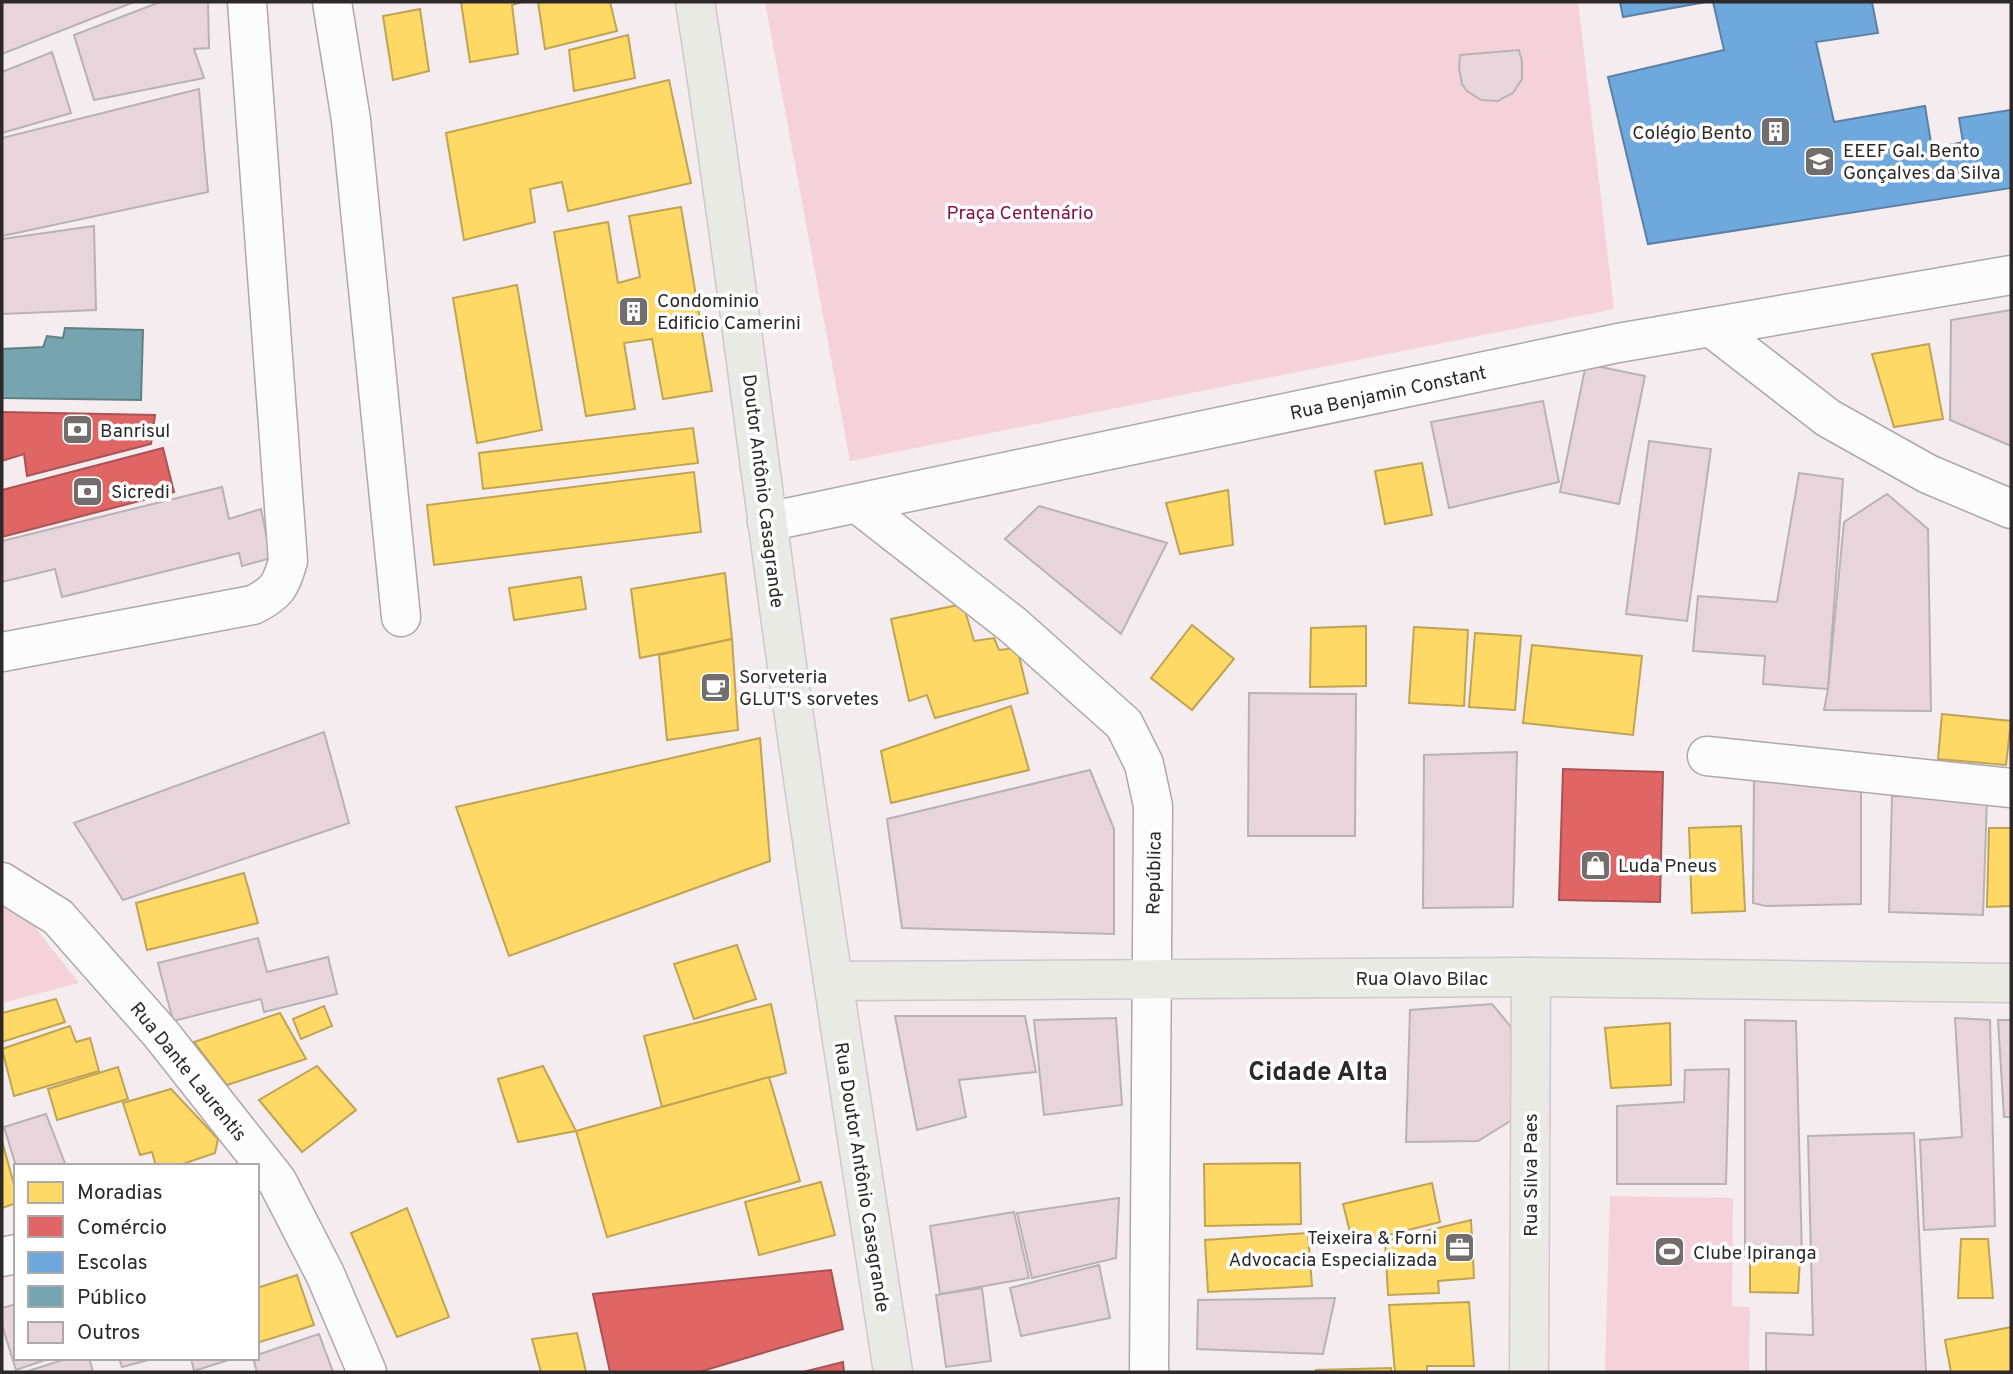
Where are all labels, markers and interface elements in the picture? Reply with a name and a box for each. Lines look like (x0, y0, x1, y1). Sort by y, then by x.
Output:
building icon: Colégio Bento (1758, 115, 1792, 149)
place label: Colégio Bento (1632, 122, 1752, 146)
place label: EEEF Gal. Bento Gonçalves da Silva (1843, 140, 2001, 186)
school or university icon: EEEF Gal. Bento Gonçalves da Silva (1803, 144, 1837, 178)
park label: Praça Centenário (946, 202, 1094, 226)
place label: Condominio Edificio Camerini (657, 290, 801, 336)
building icon: Condominio Edificio Camerini (617, 294, 651, 328)
street label: Rua Benjamin Constant (1288, 361, 1489, 427)
street label: Doutor Antônio Casagrande (736, 373, 788, 610)
bank icon: Banrisul (60, 413, 94, 447)
place label: Banrisul (100, 420, 170, 444)
bank icon: Sicredi (71, 474, 105, 508)
place label: Sicredi (111, 481, 170, 505)
place label: Sorveteria GLUT'S sorvetes (739, 666, 879, 712)
cafe icon: Sorveteria GLUT'S sorvetes (699, 670, 733, 704)
street label: República (1142, 831, 1168, 915)
shop icon: Luda Pneus (1578, 848, 1612, 882)
place label: Luda Pneus (1618, 855, 1717, 879)
street label: Rua Olavo Bilac (1355, 968, 1489, 992)
street label: Rua Dante Laurentis (124, 998, 251, 1147)
street label: Rua Doutor Antônio Casagrande (828, 1041, 894, 1314)
district label: Cidade Alta (1248, 1057, 1388, 1090)
street label: Rua Silva Paes (1520, 1113, 1544, 1237)
legend (14, 1164, 259, 1360)
text: Moradias (77, 1180, 163, 1207)
text: Comércio (77, 1215, 167, 1242)
place label: Teixeira & Forni Advocacia Especializada (1228, 1227, 1437, 1273)
office icon: Teixeira & Forni Advocacia Especializada (1443, 1231, 1477, 1265)
sports icon: Clube Ipiranga (1653, 1235, 1687, 1269)
place label: Clube Ipiranga (1693, 1242, 1817, 1266)
text: Escolas (77, 1250, 148, 1277)
text: Público (77, 1285, 147, 1312)
text: Outros (77, 1320, 140, 1347)

